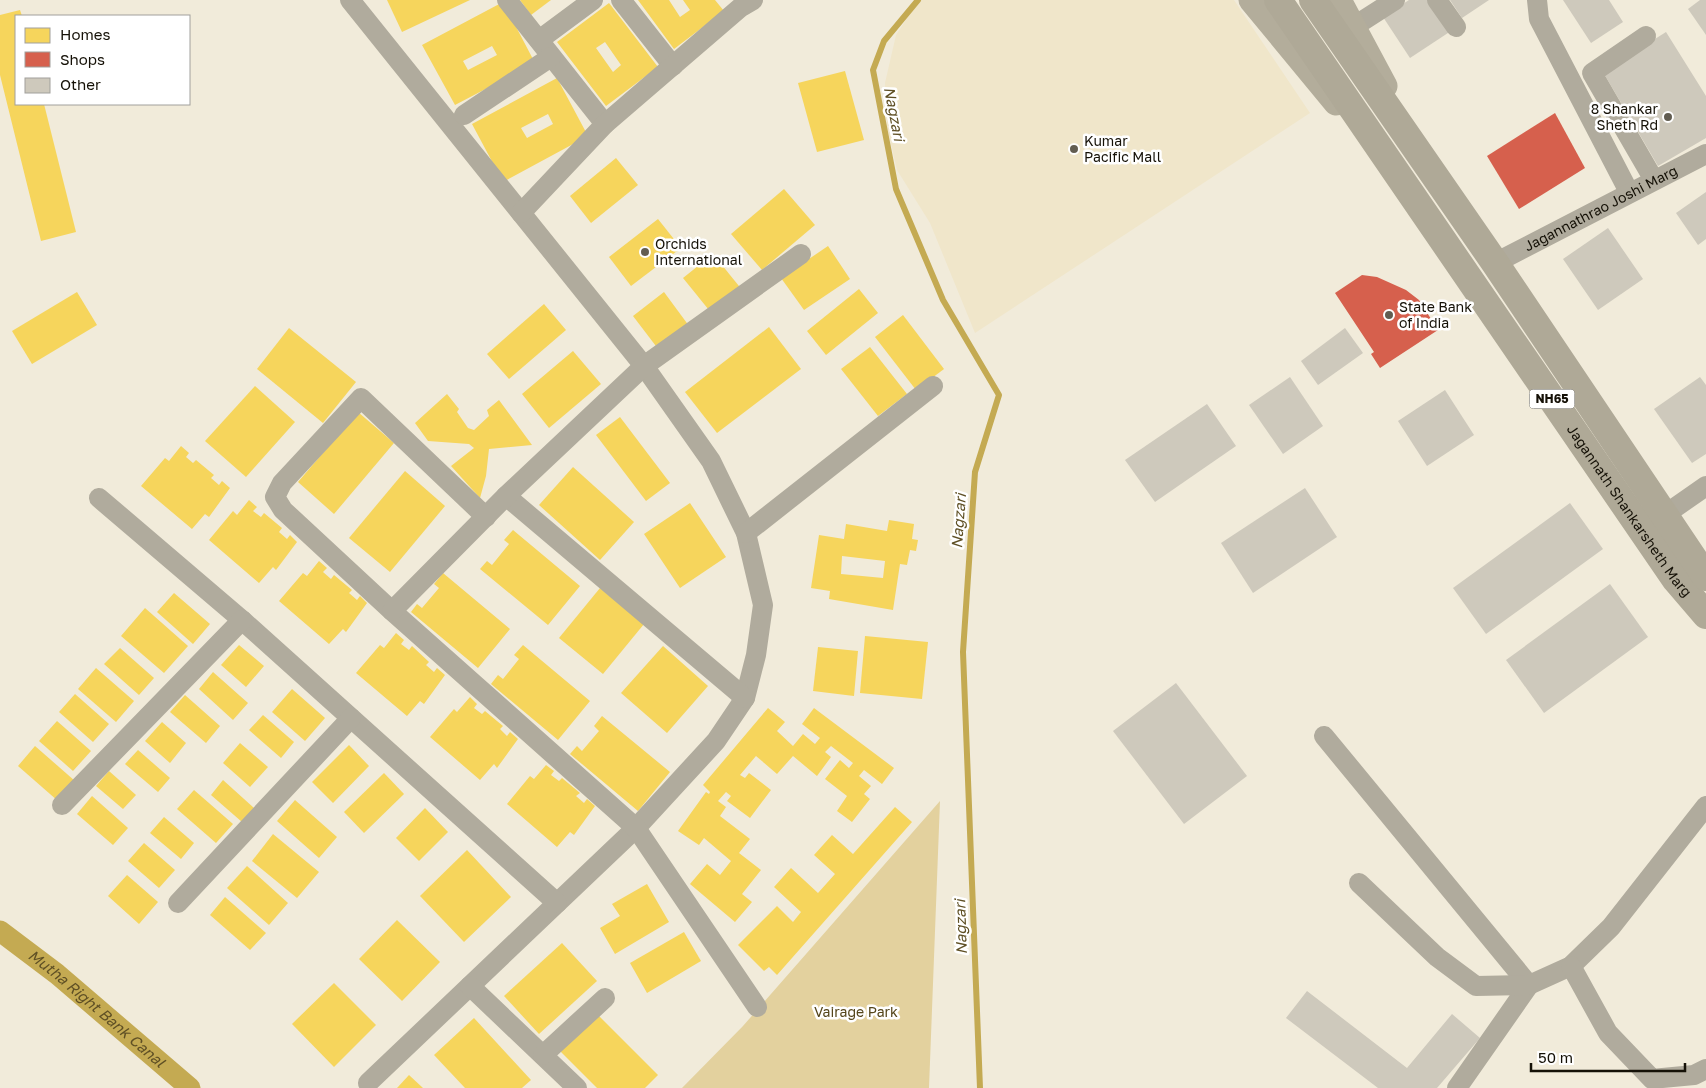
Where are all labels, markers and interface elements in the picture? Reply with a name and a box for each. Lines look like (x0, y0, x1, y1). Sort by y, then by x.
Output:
legend (15, 15, 190, 105)
text: Homes (60, 25, 110, 43)
text: Shops (60, 50, 105, 68)
text: Other (60, 75, 101, 93)
water label: Nagzari (880, 85, 909, 145)
place label: 8 Shankar Sheth Rd (1591, 100, 1659, 133)
marker: 8 Shankar Sheth Rd (1662, 111, 1674, 123)
place label: Kumar Pacific Mall (1084, 132, 1161, 165)
marker: Kumar Pacific Mall (1068, 143, 1080, 155)
street label: Jagannathrao Joshi Marg (1521, 161, 1680, 255)
place label: Orchids International (655, 235, 742, 268)
marker: Orchids International (639, 246, 651, 258)
place label: State Bank of India (1399, 298, 1472, 331)
marker: State Bank of India (1383, 309, 1395, 321)
road number: NH65 (1530, 389, 1574, 408)
street label: Jagannath Shankarsheth Marg (1564, 421, 1696, 600)
water label: Nagzari (947, 491, 970, 549)
water label: Nagzari (950, 897, 971, 955)
water label: Mutha Right Bank Canal (25, 946, 170, 1071)
park label: Vairage Park (814, 1003, 898, 1020)
scale bar (1531, 1040, 1685, 1072)
text: 50 m (1538, 1048, 1573, 1066)

